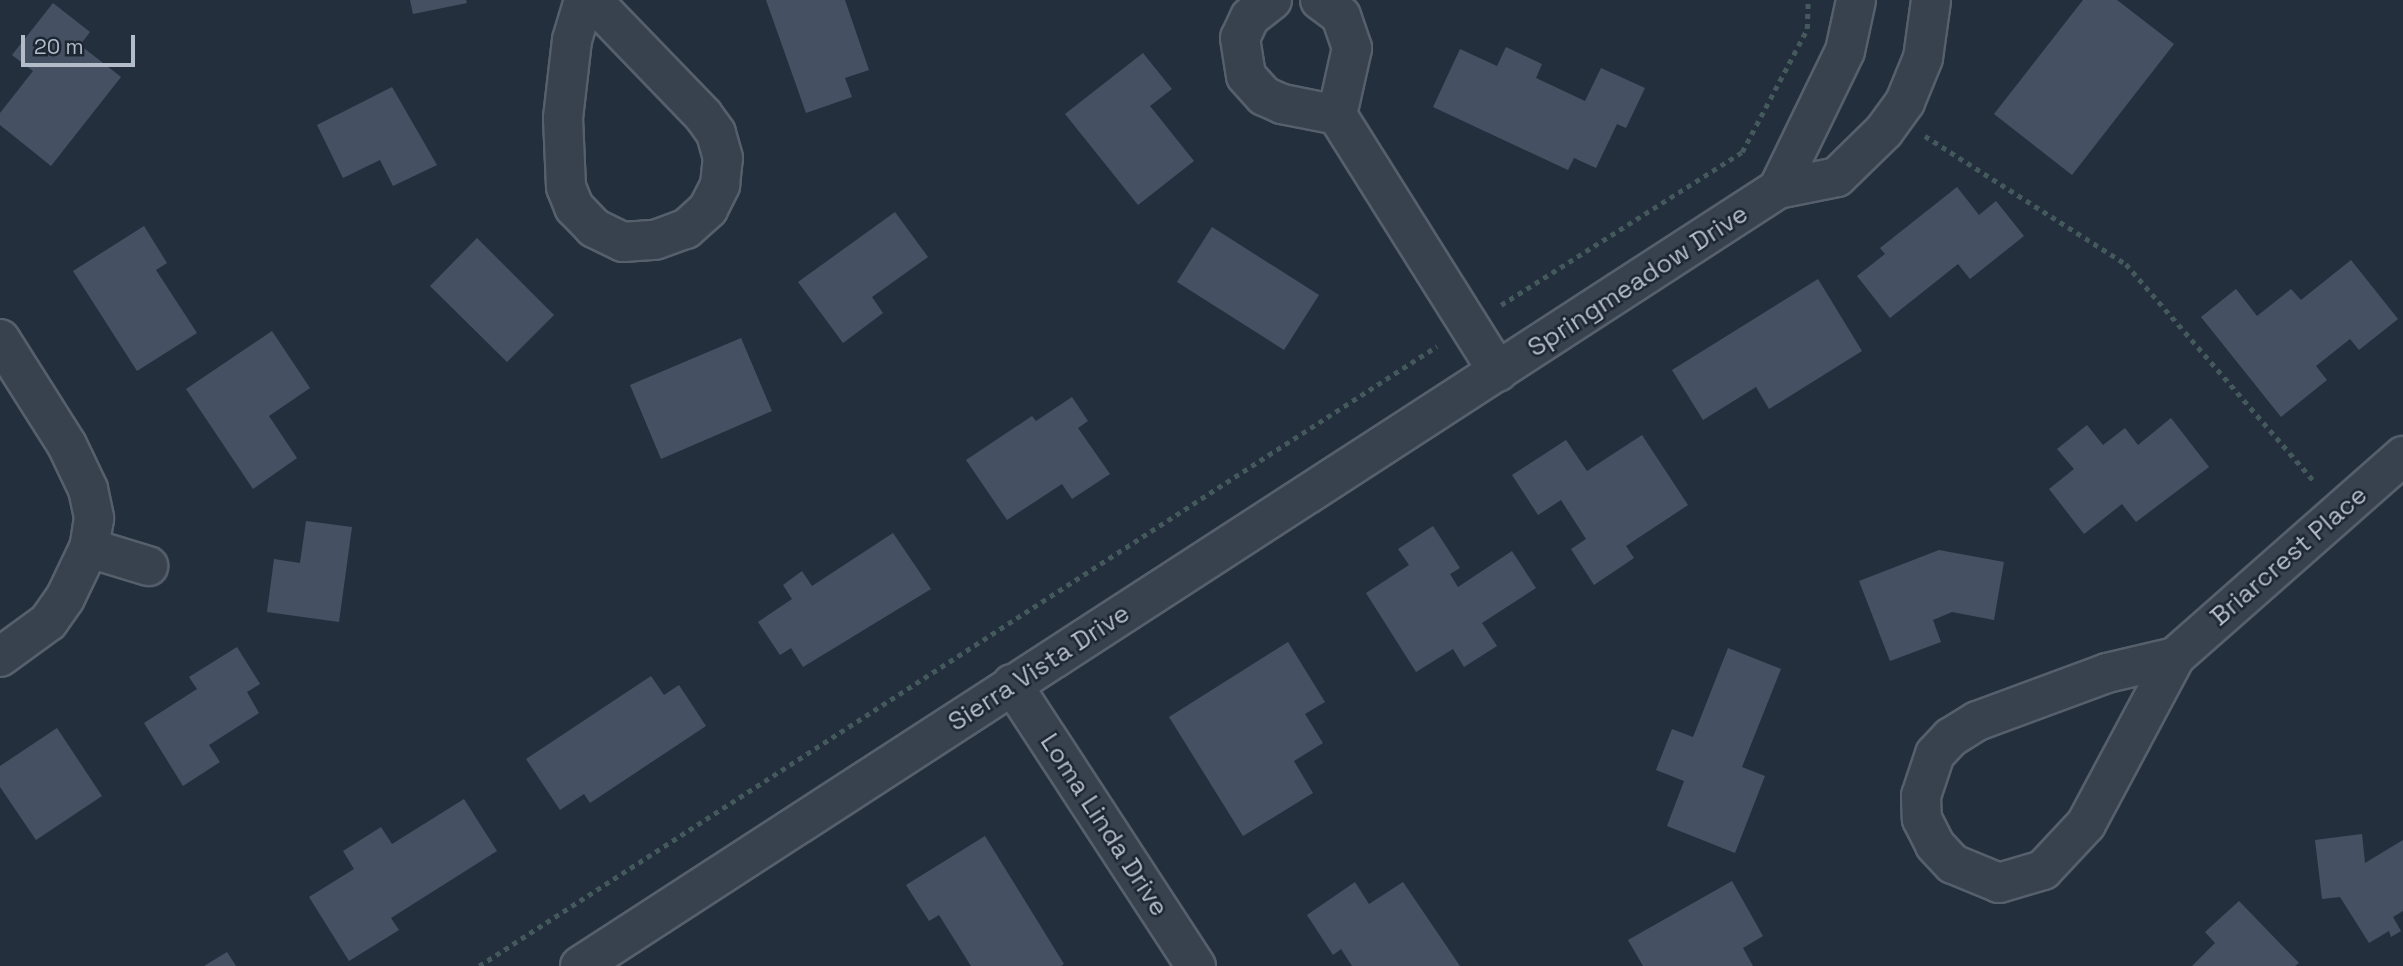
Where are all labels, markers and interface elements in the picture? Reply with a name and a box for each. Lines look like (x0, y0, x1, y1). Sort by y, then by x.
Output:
scale bar (24, 21, 138, 65)
text: 20 m (34, 33, 84, 60)
street label: Springmeadow Drive (1522, 198, 1754, 364)
street label: Briarcrest Place (2204, 479, 2374, 633)
street label: Sierra Vista Drive (942, 598, 1136, 738)
street label: Loma Linda Drive (1033, 728, 1175, 922)

